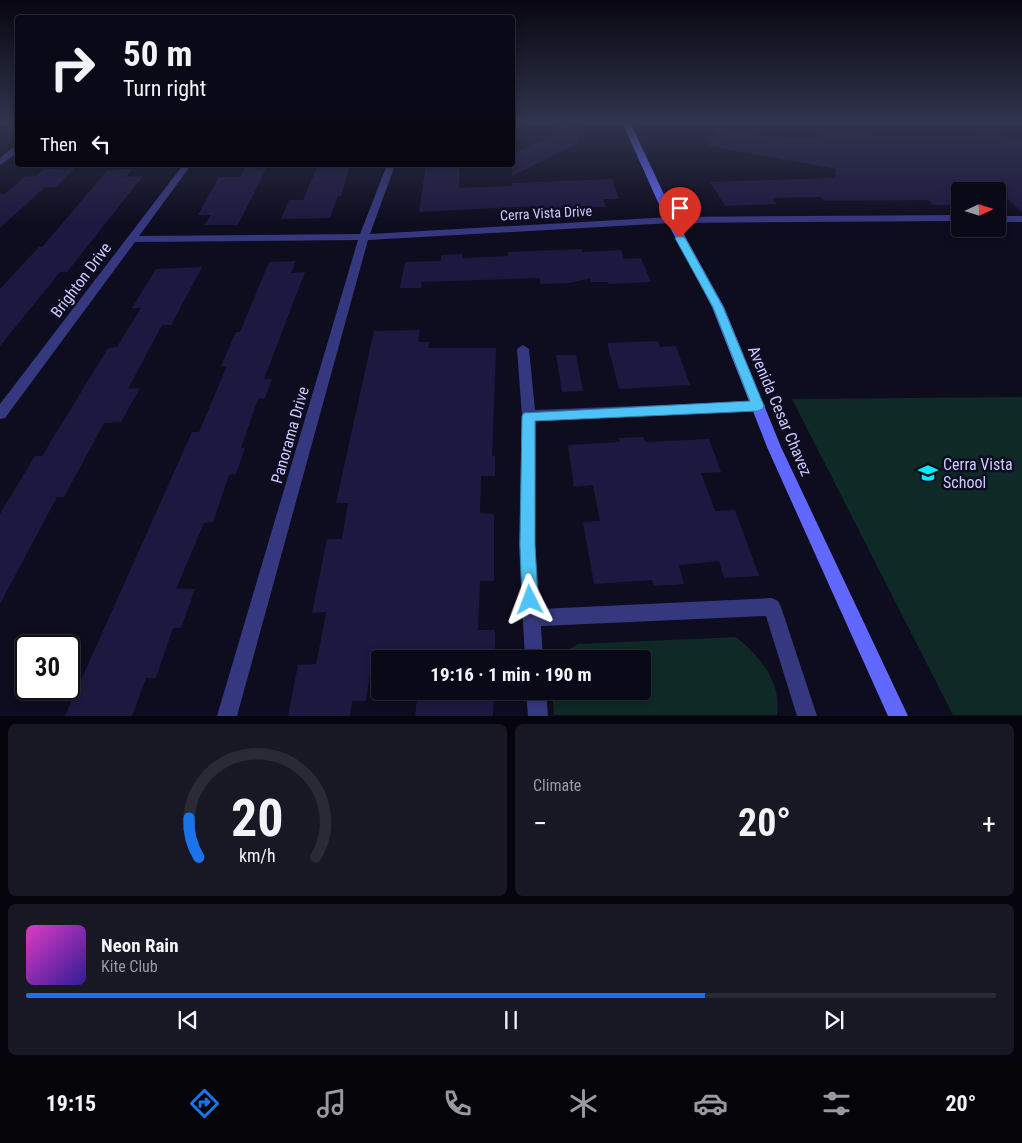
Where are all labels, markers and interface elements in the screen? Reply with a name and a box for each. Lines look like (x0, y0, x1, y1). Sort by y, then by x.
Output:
text: 50 m (123, 34, 192, 75)
icon: right (40, 35, 105, 100)
text: Turn right (123, 76, 206, 101)
icon: left (87, 130, 115, 158)
text: Then (40, 133, 77, 156)
north arrow (951, 182, 1006, 238)
map controls (951, 182, 1006, 237)
pin (659, 187, 701, 238)
icon: arrive (666, 194, 694, 222)
street label: Cerra Vista Drive (500, 203, 593, 223)
street label: Brighton Drive (47, 239, 115, 321)
street label: Avenida Cesar Chavez (744, 343, 816, 479)
street label: Panorama Drive (267, 384, 313, 486)
place label: Cerra Vista School (943, 455, 1013, 492)
school or university icon: Cerra Vista School (917, 462, 939, 484)
position arrow (503, 573, 555, 625)
speed limit sign: 30 (15, 635, 80, 700)
text: 19:16 · 1 min · 190 m (430, 663, 592, 686)
text: Climate (533, 776, 581, 795)
text: 20 (231, 788, 284, 849)
text: 20° (738, 801, 791, 845)
text: − (533, 807, 547, 840)
text: + (982, 807, 996, 840)
text: km/h (239, 845, 276, 866)
text: Neon Rain (101, 934, 179, 957)
text: Kite Club (101, 957, 158, 976)
icon: previous (174, 1006, 202, 1034)
icon: pause (497, 1006, 525, 1034)
icon: next (820, 1006, 848, 1034)
icon: directions (187, 1086, 222, 1121)
icon: music (314, 1086, 349, 1121)
icon: phone (440, 1086, 475, 1121)
icon: climate (566, 1086, 601, 1121)
icon: car (693, 1086, 728, 1121)
icon: filters (819, 1086, 854, 1121)
text: 19:15 (46, 1091, 96, 1116)
text: 20° (945, 1091, 976, 1116)

